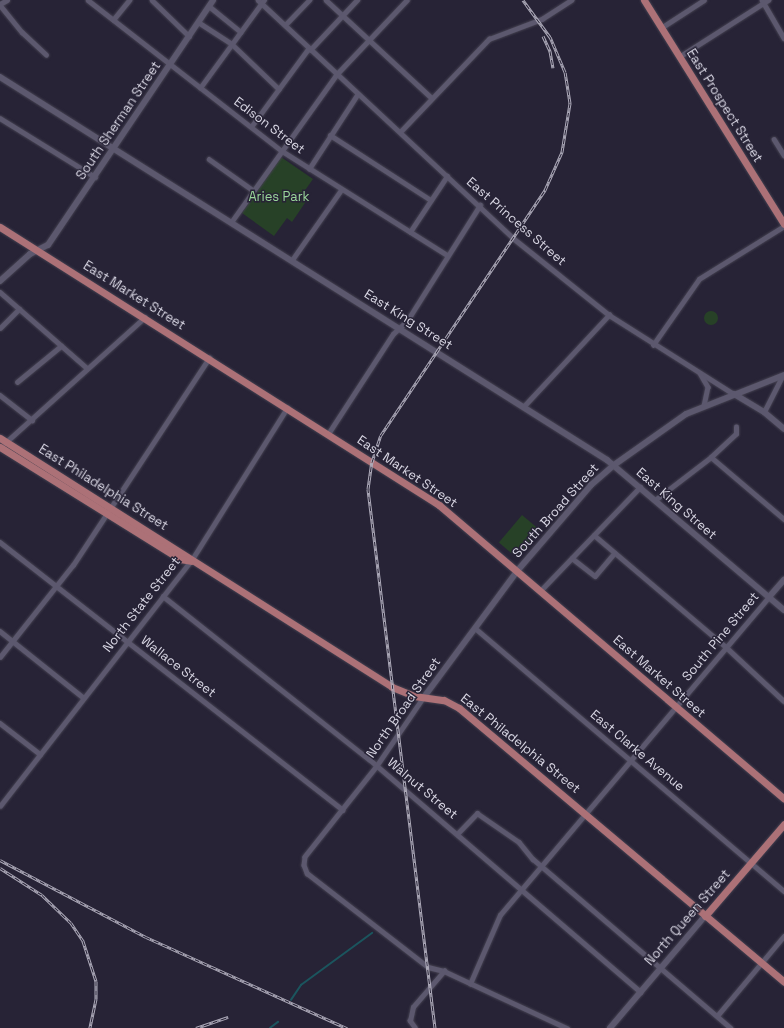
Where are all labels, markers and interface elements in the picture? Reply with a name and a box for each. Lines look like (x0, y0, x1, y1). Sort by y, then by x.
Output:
street label: East Prospect Street (683, 46, 765, 166)
street label: South Sherman Street (74, 59, 164, 183)
street label: Edison Street (230, 94, 308, 158)
street label: East Princess Street (463, 174, 569, 270)
park label: Aries Park (248, 189, 310, 205)
street label: East Market Street (80, 258, 188, 334)
street label: East King Street (361, 287, 455, 353)
street label: East Market Street (354, 433, 460, 511)
street label: East Philadelphia Street (35, 442, 171, 534)
street label: South Broad Street (510, 461, 602, 561)
street label: East King Street (633, 465, 719, 543)
street label: North State Street (100, 554, 184, 656)
street label: South Pine Street (679, 589, 763, 685)
street label: Wallace Street (137, 633, 219, 701)
street label: East Market Street (610, 633, 708, 721)
street label: North Broad Street (364, 655, 444, 761)
street label: East Philadelphia Street (457, 691, 583, 797)
street label: East Clarke Avenue (587, 707, 687, 795)
street label: Walnut Street (384, 755, 460, 823)
street label: North Queen Street (642, 867, 734, 969)

